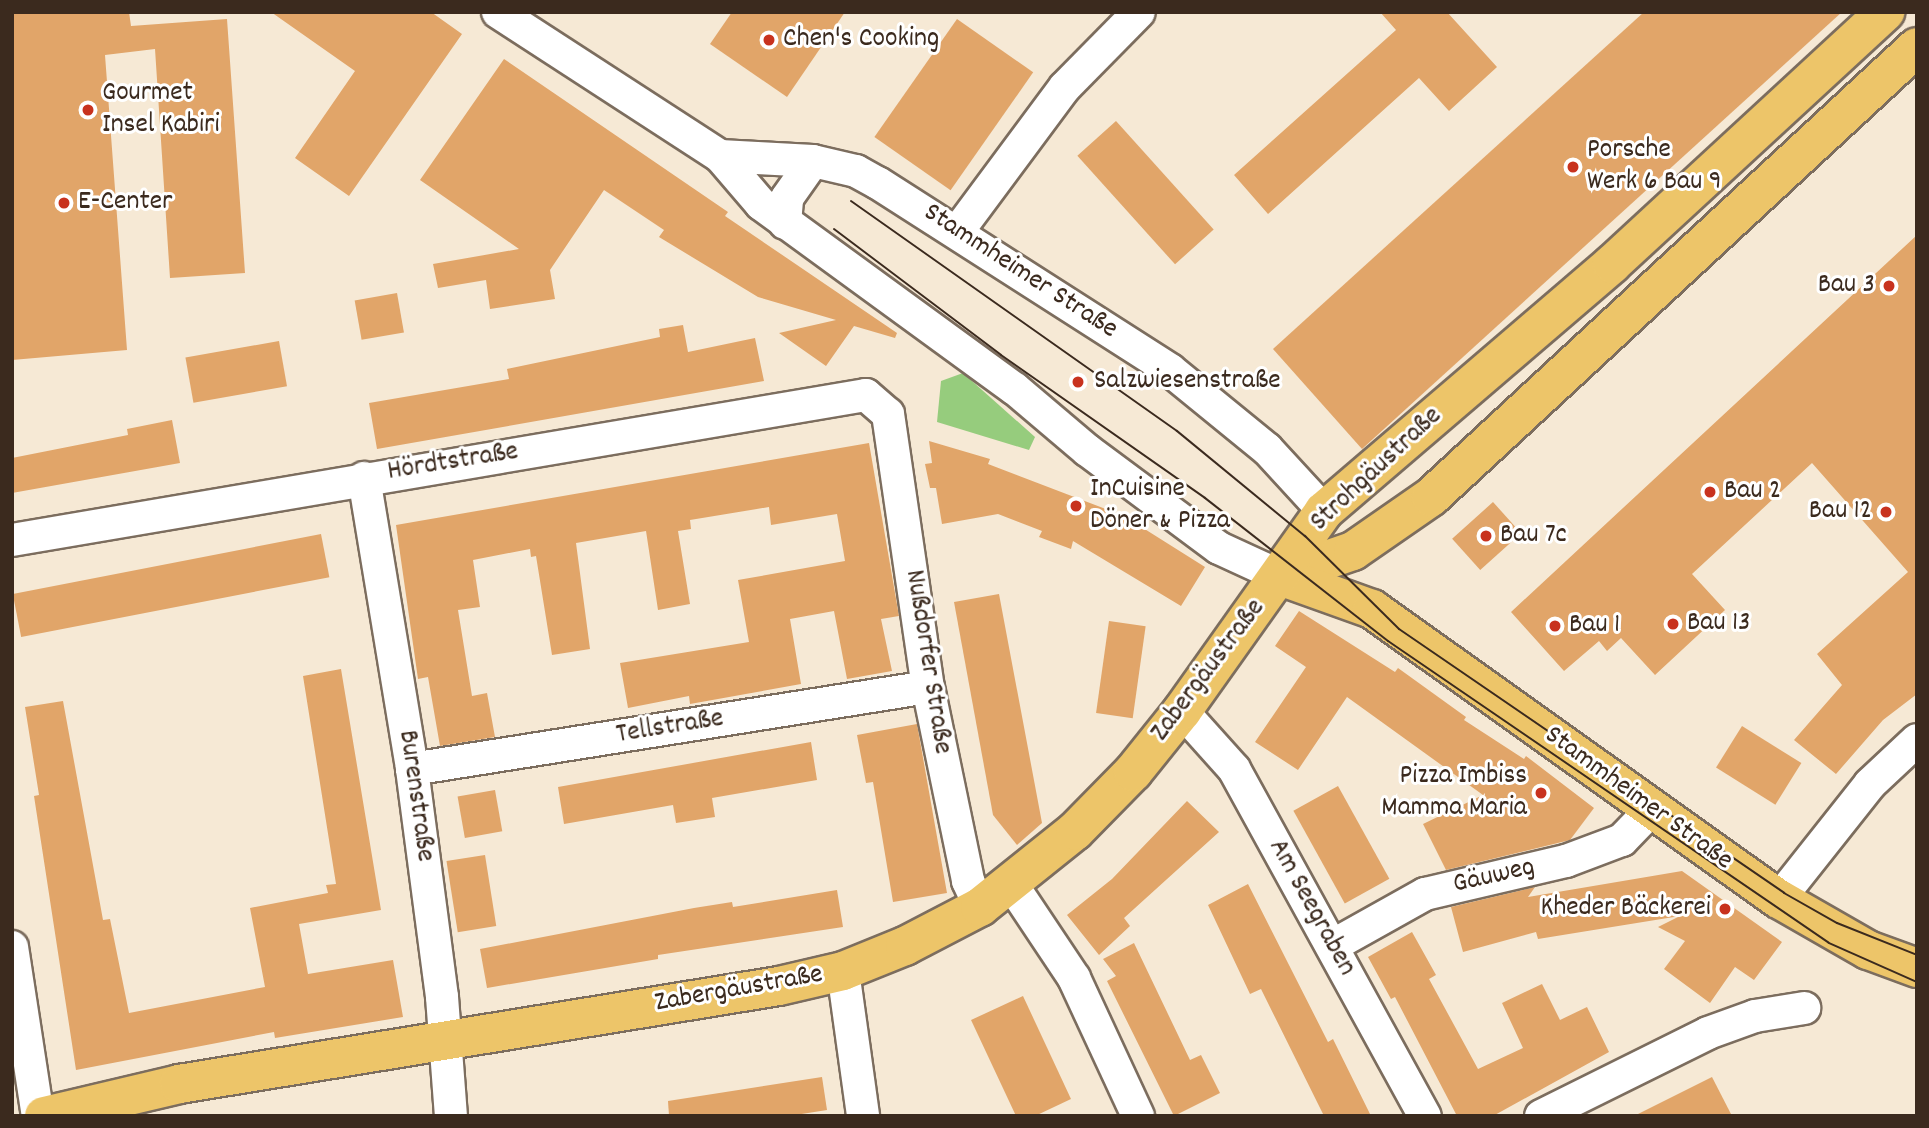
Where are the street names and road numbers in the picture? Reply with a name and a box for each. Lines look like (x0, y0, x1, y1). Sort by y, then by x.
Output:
street label: Stammheimer Straße (917, 197, 1123, 347)
street label: Strohgäustraße (1304, 400, 1450, 540)
street label: Hördtstraße (385, 436, 521, 490)
street label: Nußdorfer Straße (896, 568, 958, 756)
street label: Zabergäustraße (1144, 593, 1274, 749)
street label: Tellstraße (614, 703, 726, 753)
street label: Stammheimer Straße (1537, 719, 1739, 879)
street label: Burenstraße (389, 728, 441, 864)
street label: Am Seegraben (1260, 834, 1362, 982)
street label: Gäuweg (1450, 851, 1538, 903)
street label: Zabergäustraße (652, 959, 826, 1021)

